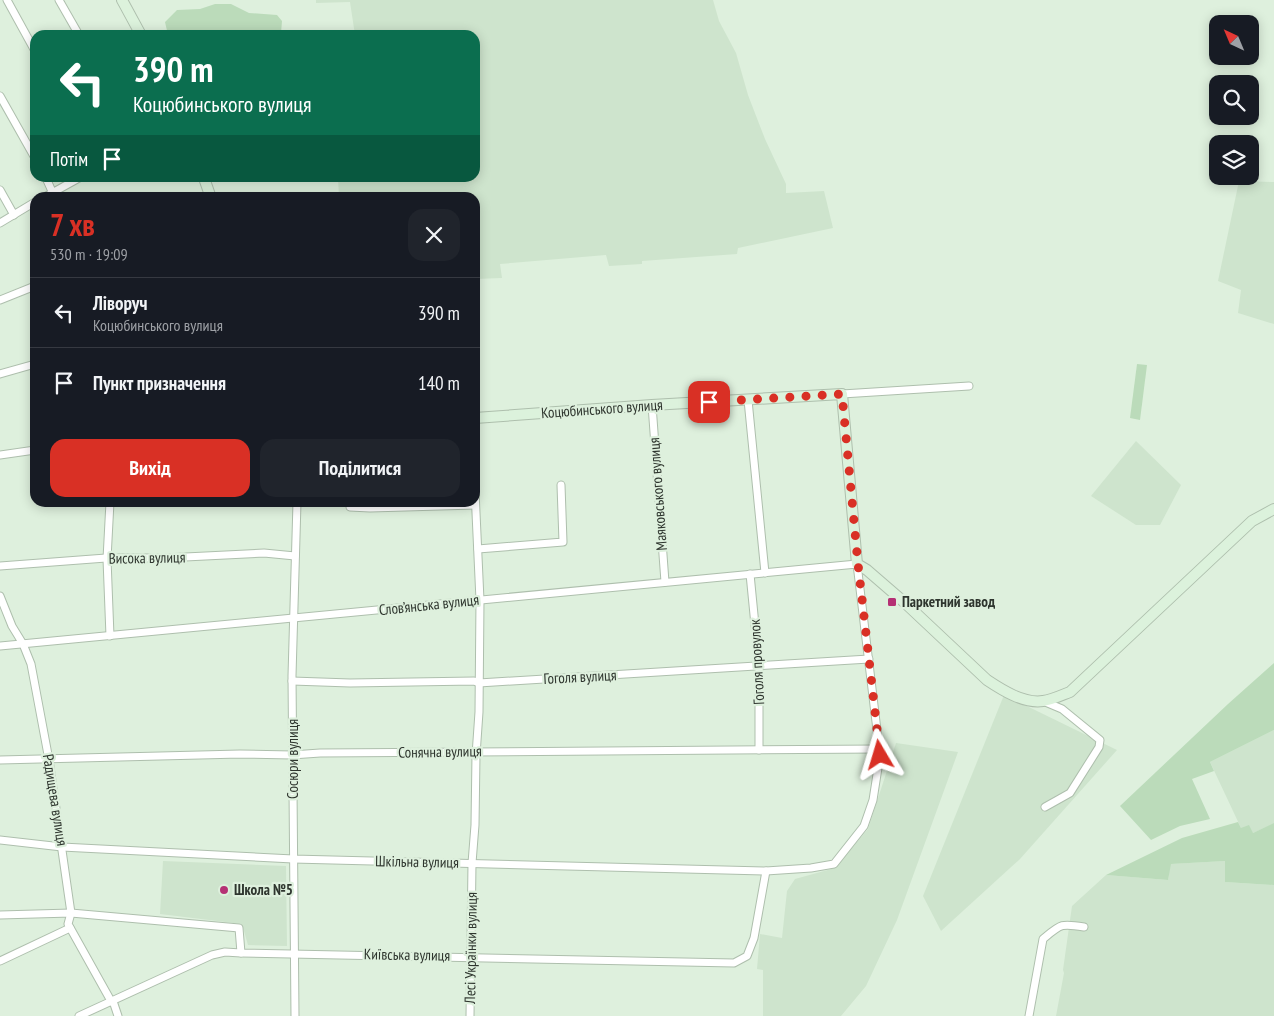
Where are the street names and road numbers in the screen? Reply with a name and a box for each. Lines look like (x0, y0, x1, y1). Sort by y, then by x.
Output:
street label: Коцюбинського вулиця (541, 395, 664, 422)
street label: Маяковського вулиця (644, 437, 671, 551)
street label: Висока вулиця (108, 547, 186, 568)
street label: Слов’янська вулиця (378, 590, 480, 619)
street label: Гоголя провулок (745, 619, 768, 705)
street label: Гоголя вулиця (543, 665, 617, 688)
street label: Сосюри вулиця (283, 719, 302, 799)
street label: Сонячна вулиця (398, 741, 482, 762)
street label: Радищева вулиця (39, 753, 72, 847)
street label: Шкільна вулиця (375, 851, 459, 872)
street label: Лесі Українки вулиця (460, 892, 481, 1005)
street label: Київська вулиця (364, 944, 450, 965)

